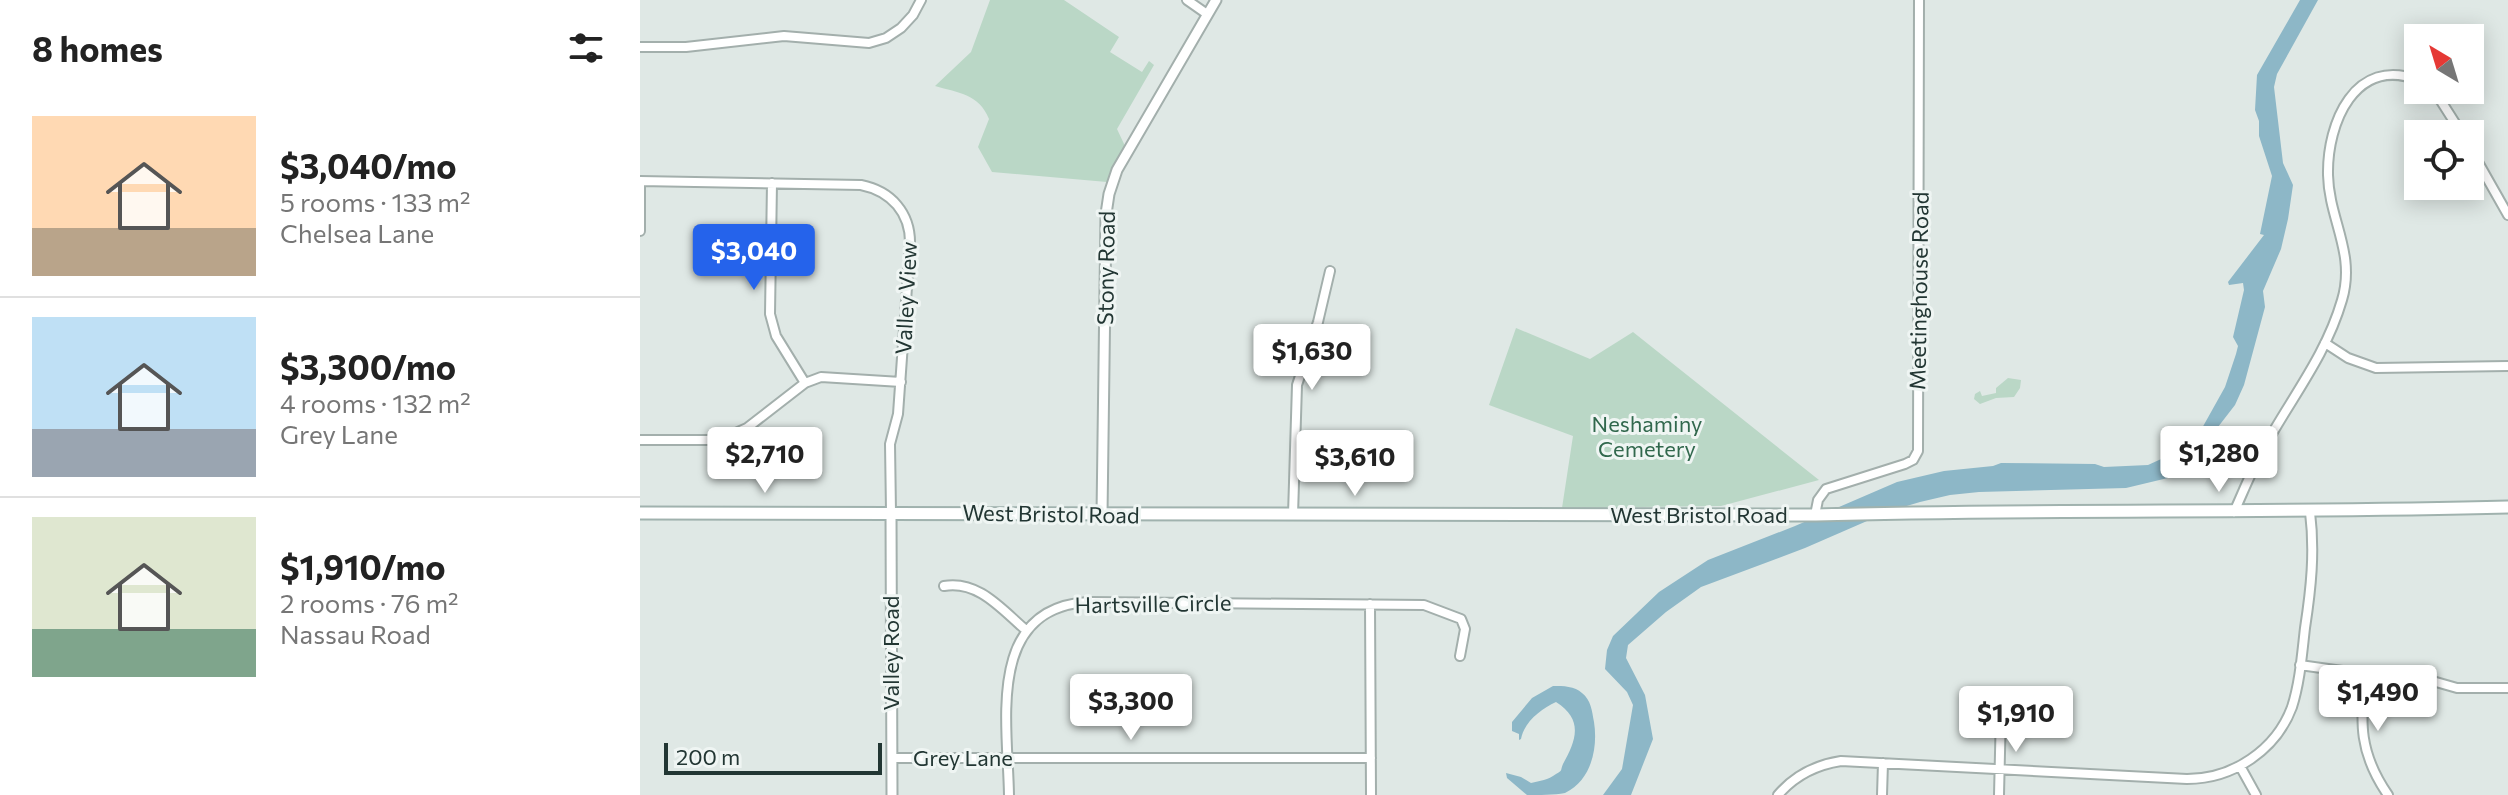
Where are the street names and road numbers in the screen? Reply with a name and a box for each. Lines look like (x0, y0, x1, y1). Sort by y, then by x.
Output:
street label: Meetinghouse Road (1903, 192, 1934, 390)
street label: Stony Road (1091, 211, 1120, 325)
street label: Valley View (889, 240, 922, 355)
street label: West Bristol Road (962, 498, 1140, 529)
street label: West Bristol Road (1610, 501, 1788, 528)
street label: Hartsville Circle (1074, 589, 1232, 618)
street label: Valley Road (877, 596, 904, 710)
street label: Grey Lane (913, 744, 1013, 771)

